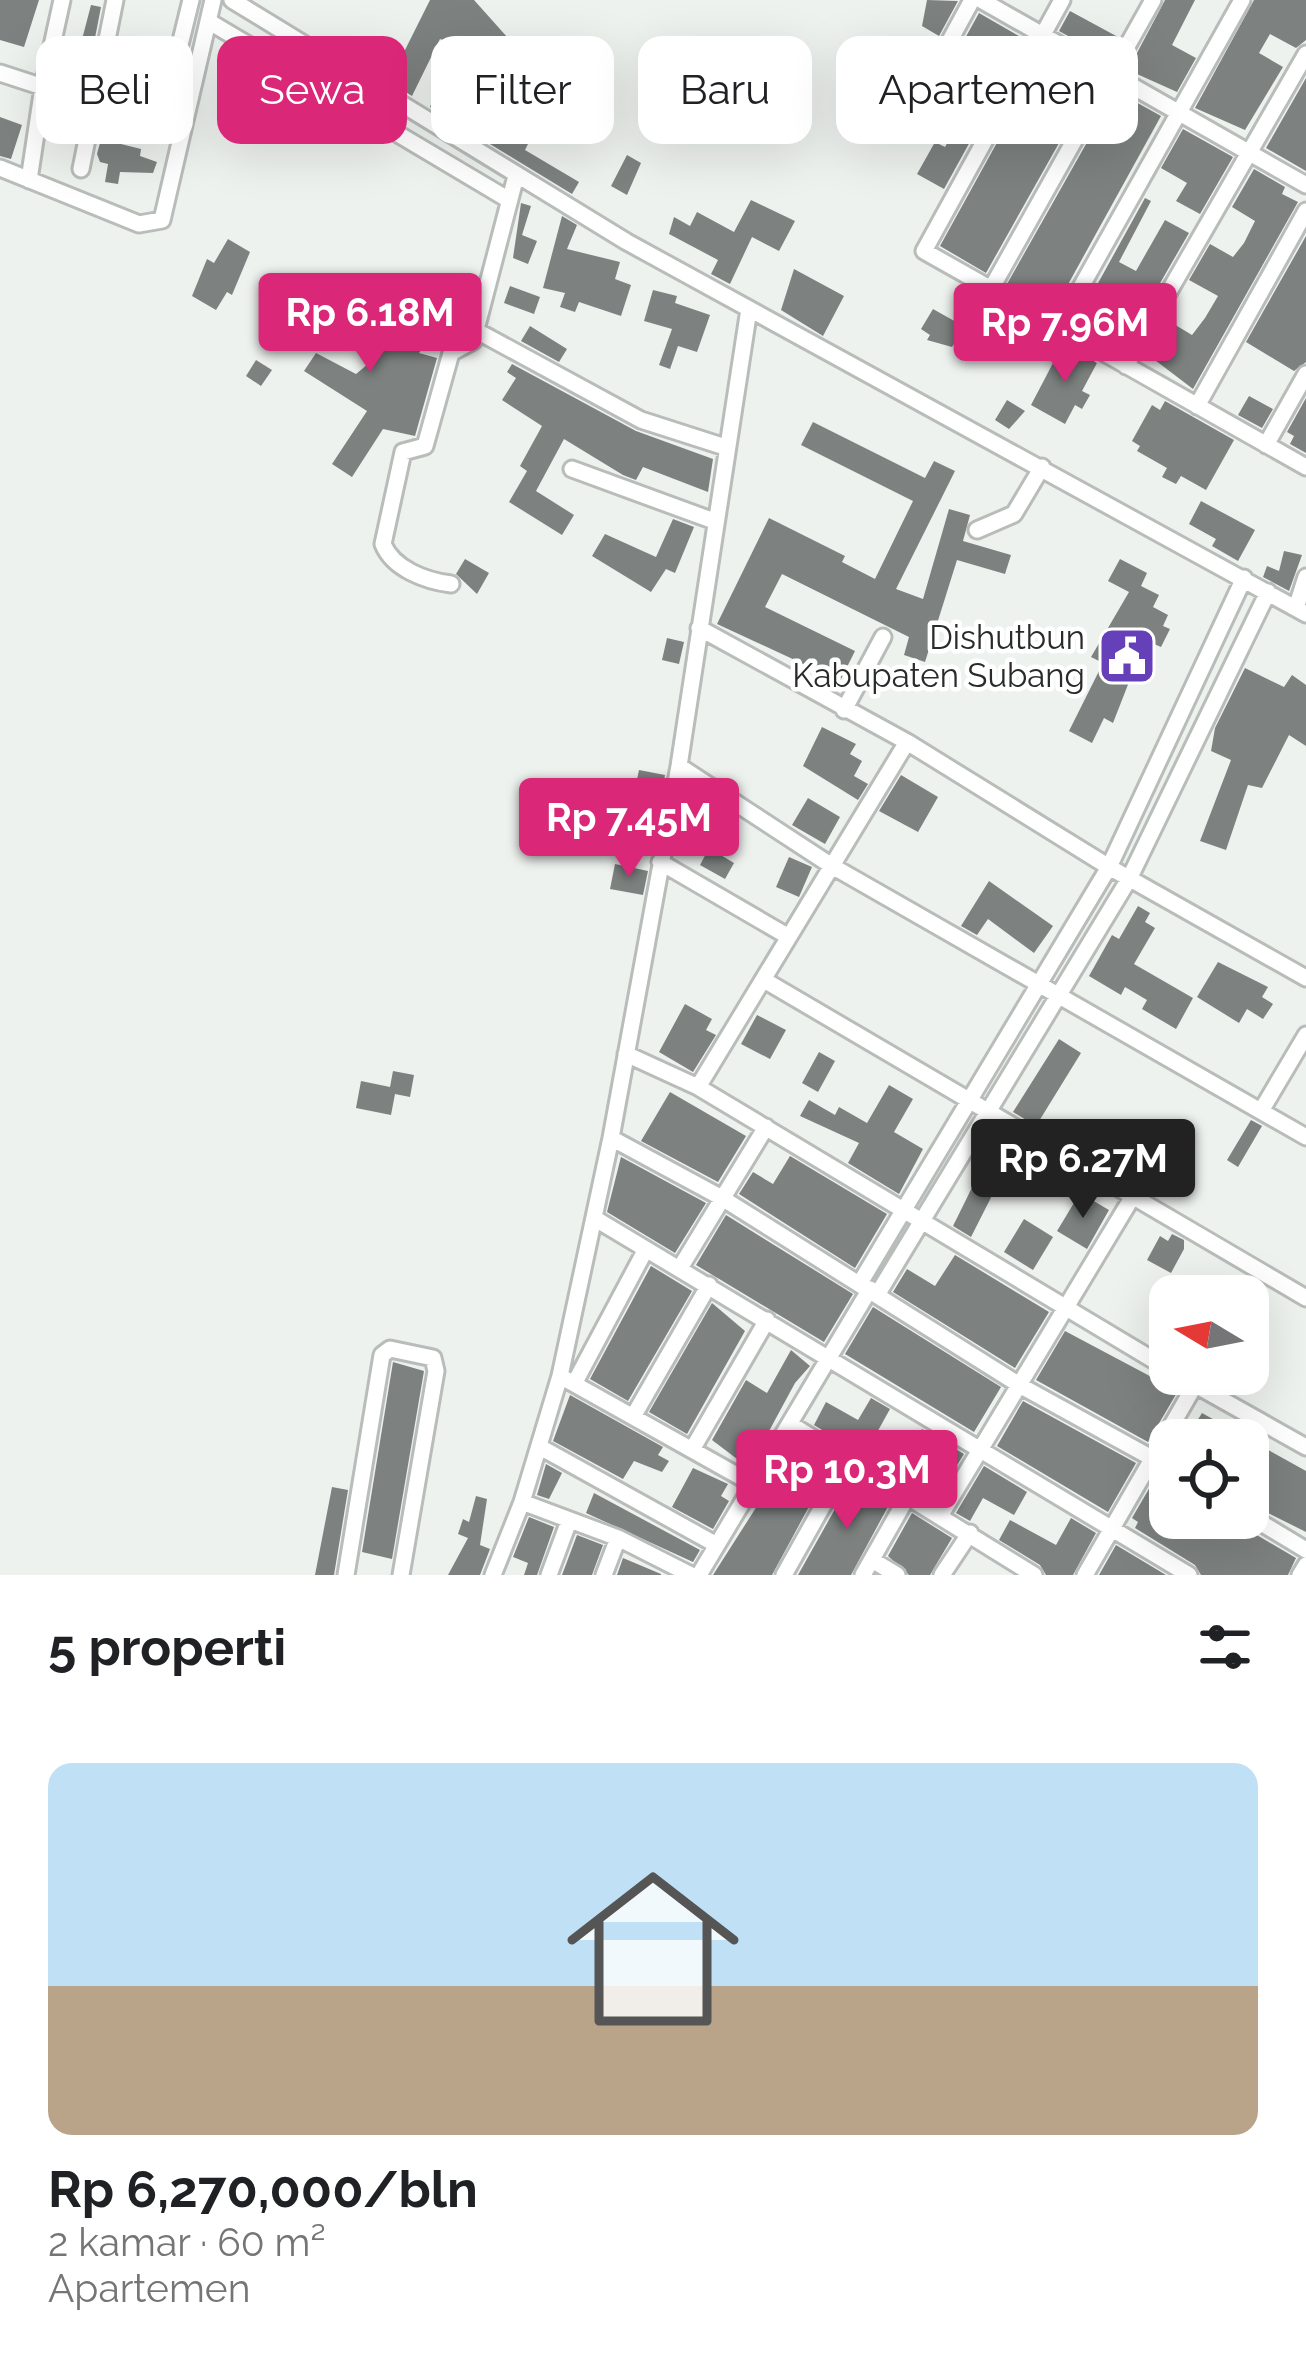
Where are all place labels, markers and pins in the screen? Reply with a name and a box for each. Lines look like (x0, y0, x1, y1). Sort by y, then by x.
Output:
pin: Rp 6.18M (246, 273, 494, 375)
pin: Rp 7.96M (941, 283, 1189, 385)
place label: Dishutbun Kabupaten Subang (792, 618, 1085, 695)
public building icon: Dishutbun Kabupaten Subang (1096, 625, 1158, 687)
pin: Rp 7.45M (505, 778, 753, 880)
pin: Rp 6.27M (959, 1119, 1207, 1221)
pin: Rp 10.3M (723, 1430, 971, 1532)

